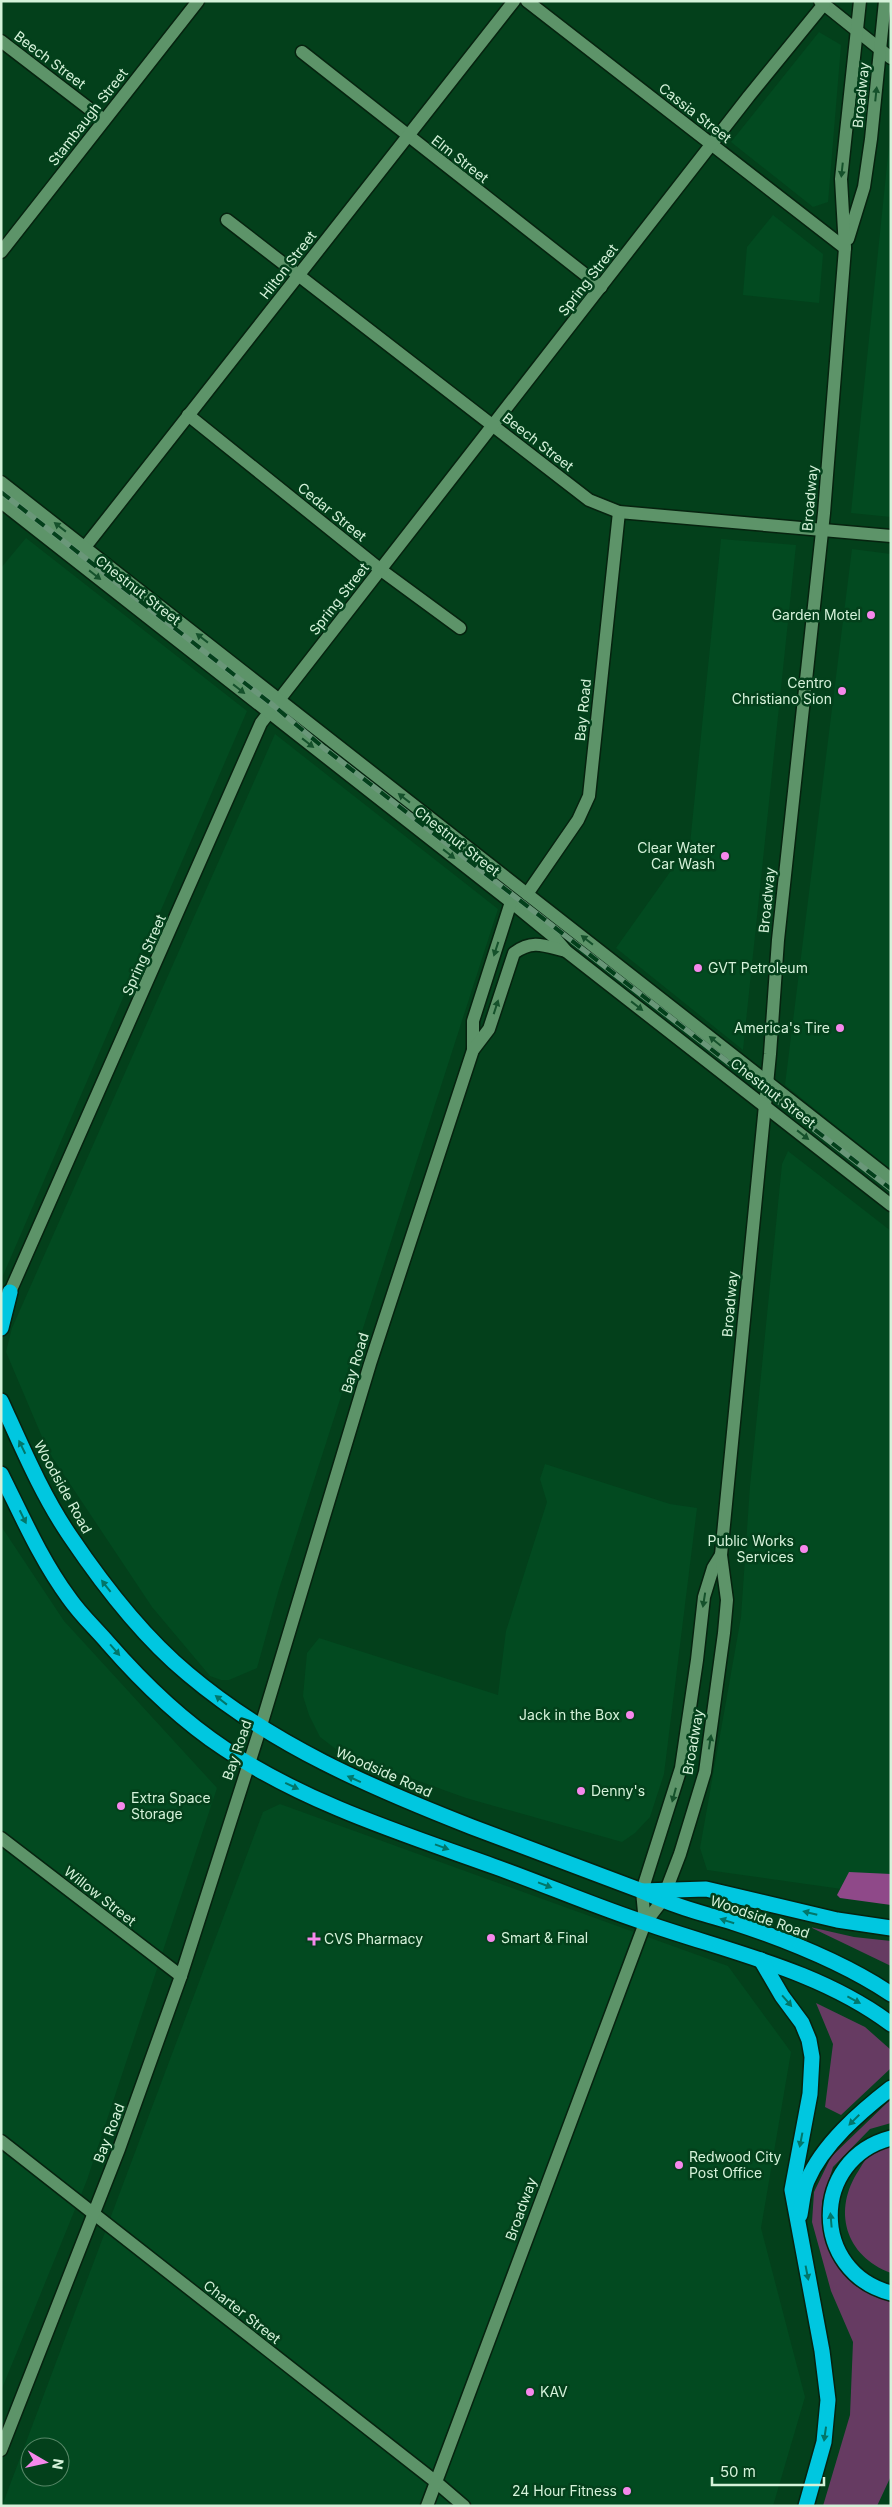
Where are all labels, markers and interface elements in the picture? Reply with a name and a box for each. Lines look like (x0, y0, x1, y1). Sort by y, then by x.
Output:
street label: Beech Street (11, 27, 90, 92)
street label: Broadway (849, 61, 872, 129)
street label: Stambaugh Street (44, 64, 131, 169)
street label: Cassia Street (656, 79, 735, 147)
one-way arrow (872, 86, 880, 102)
street label: Elm Street (428, 131, 492, 186)
one-way arrow (838, 163, 846, 179)
street label: Hilton Street (256, 227, 320, 302)
street label: Spring Street (554, 240, 621, 319)
street label: Beech Street (500, 409, 577, 475)
street label: Broadway (798, 464, 821, 532)
street label: Cedar Street (295, 479, 370, 545)
one-way arrow (54, 522, 67, 533)
street label: Chestnut Street (92, 551, 185, 628)
street label: Spring Street (305, 559, 372, 638)
one-way arrow (88, 570, 101, 581)
place label: Garden Motel (772, 606, 861, 623)
marker: Garden Motel (865, 609, 877, 621)
one-way arrow (196, 633, 209, 644)
place label: Centro Christiano Sion (732, 674, 832, 707)
street label: Bay Road (571, 678, 594, 742)
one-way arrow (232, 683, 245, 694)
marker: Centro Christiano Sion (836, 685, 848, 697)
one-way arrow (301, 737, 314, 748)
one-way arrow (397, 792, 410, 803)
street label: Chestnut Street (411, 802, 504, 879)
place label: Clear Water Car Wash (637, 839, 715, 872)
one-way arrow (442, 849, 456, 859)
marker: Clear Water Car Wash (719, 850, 731, 862)
street label: Broadway (755, 866, 778, 934)
street label: Spring Street (118, 911, 169, 998)
one-way arrow (581, 935, 594, 946)
one-way arrow (492, 941, 499, 956)
place label: GVT Petroleum (708, 959, 808, 976)
marker: GVT Petroleum (692, 962, 704, 974)
one-way arrow (493, 1000, 501, 1015)
one-way arrow (630, 1001, 644, 1011)
place label: America's Tire (734, 1019, 830, 1036)
marker: America's Tire (834, 1022, 846, 1034)
one-way arrow (709, 1035, 722, 1046)
street label: Chestnut Street (727, 1054, 820, 1131)
one-way arrow (796, 1130, 810, 1140)
street label: Broadway (718, 1270, 741, 1338)
street label: Bay Road (337, 1331, 372, 1395)
street label: Woodside Road (31, 1437, 96, 1536)
one-way arrow (18, 1440, 26, 1454)
one-way arrow (19, 1510, 27, 1525)
place label: Public Works Services (707, 1532, 794, 1565)
marker: Public Works Services (798, 1543, 810, 1555)
one-way arrow (101, 1579, 112, 1592)
one-way arrow (700, 1593, 708, 1609)
one-way arrow (109, 1644, 120, 1657)
one-way arrow (214, 1695, 228, 1705)
place label: Jack in the Box (519, 1706, 620, 1723)
street label: Broadway (678, 1708, 707, 1776)
marker: Jack in the Box (624, 1709, 636, 1721)
street label: Bay Road (218, 1718, 255, 1782)
one-way arrow (706, 1733, 714, 1749)
street label: Woodside Road (333, 1743, 435, 1800)
one-way arrow (347, 1774, 361, 1782)
one-way arrow (285, 1782, 299, 1790)
place label: Denny's (591, 1782, 645, 1799)
marker: Denny's (575, 1785, 587, 1797)
one-way arrow (669, 1788, 677, 1803)
place label: Extra Space Storage (131, 1789, 211, 1822)
marker: Extra Space Storage (115, 1800, 127, 1812)
one-way arrow (435, 1844, 450, 1851)
street label: Willow Street (61, 1862, 140, 1929)
one-way arrow (538, 1881, 553, 1889)
street label: Woodside Road (708, 1892, 812, 1941)
one-way arrow (803, 1909, 818, 1917)
one-way arrow (720, 1917, 735, 1925)
place label: Smart & Final (501, 1929, 588, 1946)
place label: CVS Pharmacy (324, 1930, 423, 1947)
marker: Smart & Final (485, 1932, 497, 1944)
marker: CVS Pharmacy (308, 1933, 320, 1945)
one-way arrow (781, 1995, 793, 2007)
one-way arrow (846, 1996, 861, 2004)
street label: Bay Road (89, 2101, 128, 2165)
one-way arrow (848, 2114, 860, 2126)
one-way arrow (797, 2133, 805, 2149)
place label: Redwood City Post Office (689, 2148, 782, 2181)
marker: Redwood City Post Office (673, 2159, 685, 2171)
street label: Broadway (501, 2175, 540, 2243)
one-way arrow (826, 2212, 834, 2228)
one-way arrow (803, 2266, 811, 2281)
street label: Charter Street (200, 2276, 285, 2347)
place label: KAV (540, 2383, 568, 2400)
marker: KAV (524, 2386, 536, 2398)
one-way arrow (821, 2426, 829, 2442)
north arrow (20, 2437, 70, 2487)
scale bar (712, 2454, 824, 2486)
text: N (49, 2458, 68, 2471)
text: 50 m (720, 2462, 756, 2481)
place label: 24 Hour Fitness (512, 2482, 617, 2499)
marker: 24 Hour Fitness (621, 2485, 633, 2497)

